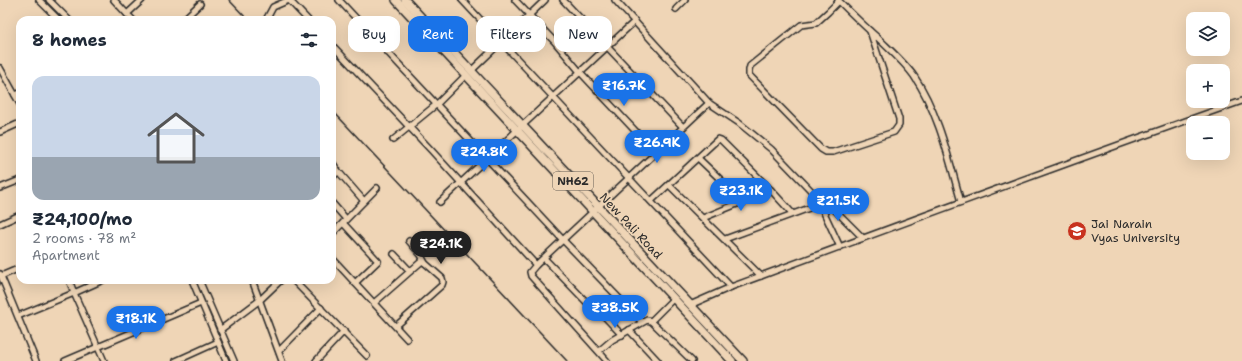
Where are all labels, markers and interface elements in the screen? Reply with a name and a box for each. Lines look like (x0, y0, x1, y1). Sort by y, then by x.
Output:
map controls (1186, 12, 1230, 160)
button: layers (1186, 12, 1230, 56)
chip: Buy (348, 16, 400, 52)
chip: Rent (408, 16, 468, 52)
chip: Filters (476, 16, 546, 52)
chip: New (554, 16, 612, 52)
text: 8 homes (32, 29, 107, 51)
icon: filters (298, 29, 320, 51)
button: + (1186, 64, 1230, 108)
pin: ₹16.7K (591, 73, 657, 107)
text: ₹16.7K (602, 77, 646, 94)
icon: home (140, 102, 212, 174)
button: − (1186, 116, 1230, 160)
pin: ₹26.9K (624, 130, 690, 164)
text: ₹26.9K (634, 134, 680, 151)
pin: ₹24.8K (451, 139, 517, 173)
text: ₹24.8K (460, 143, 508, 160)
road number: NH62 (553, 172, 593, 190)
pin: ₹23.1K (708, 178, 774, 212)
text: ₹23.1K (719, 182, 763, 199)
pin: ₹21.5K (805, 188, 871, 222)
street label: New Pali Road (596, 189, 666, 263)
text: ₹21.5K (816, 192, 860, 209)
text: ₹24,100/mo (32, 208, 132, 230)
place label: Jai Narain Vyas University (1091, 216, 1180, 246)
school or university icon: Jai Narain Vyas University (1066, 220, 1088, 242)
text: 2 rooms · 78 m² (32, 230, 136, 247)
pin: ₹24.1K (408, 231, 474, 265)
text: ₹24.1K (419, 235, 463, 252)
text: Apartment (32, 247, 100, 264)
pin: ₹38.5K (582, 295, 648, 329)
text: ₹38.5K (591, 299, 639, 316)
pin: ₹18.1K (103, 306, 169, 340)
text: ₹18.1K (116, 310, 156, 327)

